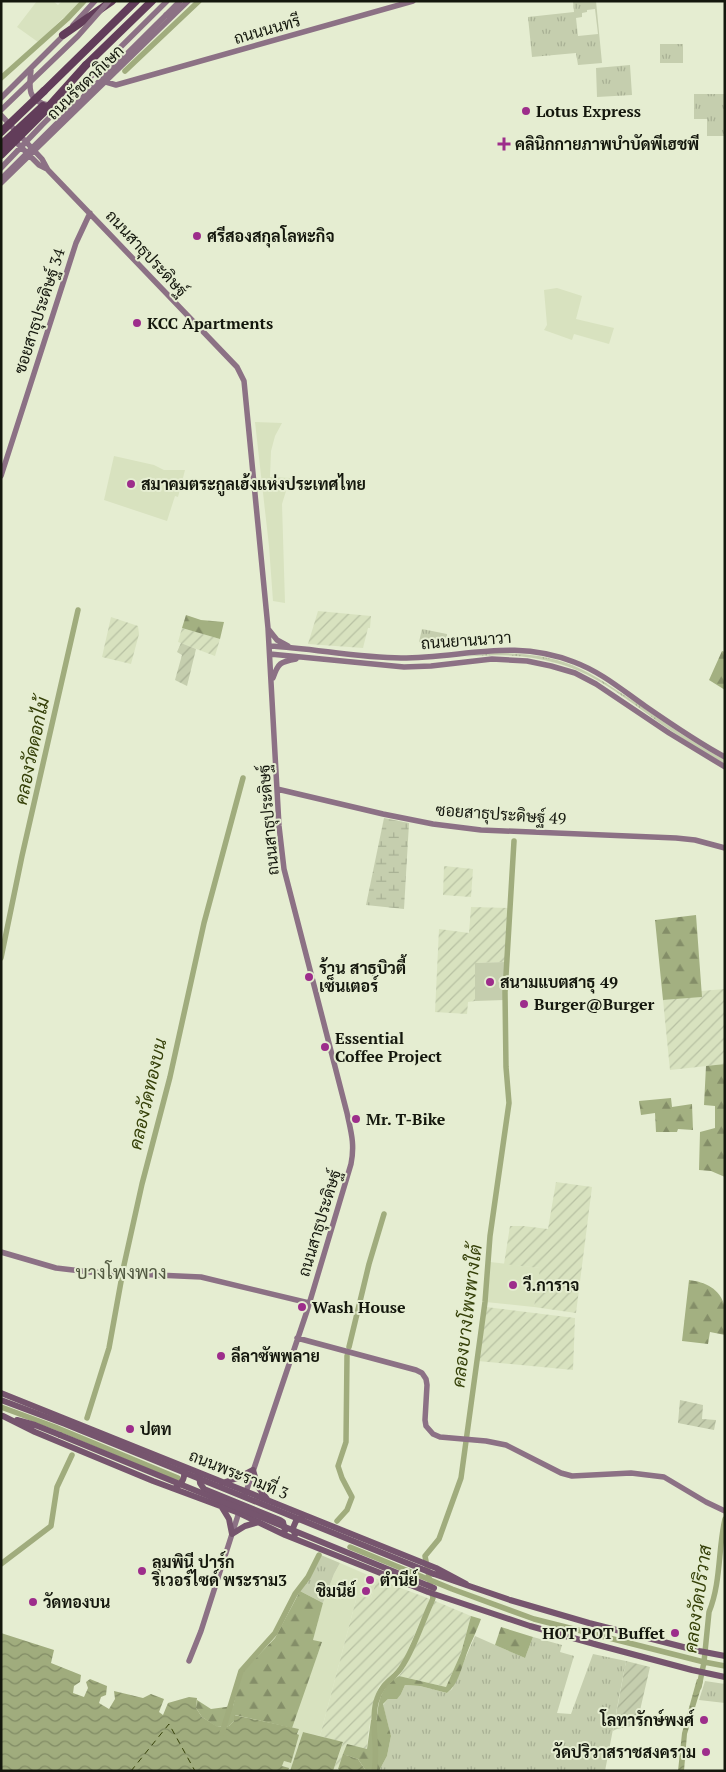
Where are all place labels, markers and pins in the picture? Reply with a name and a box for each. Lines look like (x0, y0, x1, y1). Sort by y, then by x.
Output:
place label: Lotus Express (536, 100, 641, 122)
marker: Lotus Express (520, 105, 532, 117)
place label: คลินิกกายภาพบำบัดพีเฮชพี (515, 133, 699, 155)
marker: คลินิกกายภาพบำบัดพีเฮชพี (497, 137, 511, 151)
place label: ศรีสองสกุลโลหะกิจ (207, 225, 335, 248)
marker: ศรีสองสกุลโลหะกิจ (191, 230, 203, 242)
place label: KCC Apartments (147, 312, 273, 334)
marker: KCC Apartments (131, 317, 143, 329)
place label: สมาคมตระกูลเฮ้งแห่งประเทศไทย (141, 473, 366, 497)
marker: สมาคมตระกูลเฮ้งแห่งประเทศไทย (125, 478, 137, 490)
place label: ร้าน สาธุบิวตี้ เซ็นเตอร์ (319, 954, 407, 997)
marker: ร้าน สาธุบิวตี้ เซ็นเตอร์ (303, 971, 315, 983)
place label: สนามแบตสาธุ 49 (500, 971, 618, 994)
marker: สนามแบตสาธุ 49 (484, 976, 496, 988)
place label: Burger@Burger (534, 993, 655, 1015)
marker: Burger@Burger (518, 998, 530, 1010)
place label: Essential Coffee Project (335, 1027, 443, 1067)
marker: Essential Coffee Project (319, 1041, 331, 1053)
place label: Mr. T-Bike (366, 1108, 446, 1130)
marker: Mr. T-Bike (350, 1113, 362, 1125)
place label: วี.การาจ (523, 1274, 579, 1296)
marker: วี.การาจ (507, 1279, 519, 1291)
place label: Wash House (312, 1296, 406, 1318)
marker: Wash House (296, 1301, 308, 1313)
place label: ลีลาซัพพลาย (231, 1345, 320, 1367)
marker: ลีลาซัพพลาย (215, 1350, 227, 1362)
place label: ปตท (140, 1418, 172, 1440)
marker: ปตท (124, 1423, 136, 1435)
place label: ลุมพินี ปาร์ก ริเวอร์ไซด์ พระราม3 (151, 1551, 287, 1591)
marker: ลุมพินี ปาร์ก ริเวอร์ไซด์ พระราม3 (136, 1565, 148, 1577)
place label: ตำนีย์ (380, 1569, 419, 1591)
marker: ตำนีย์ (364, 1574, 376, 1586)
place label: ชิมนีย์ (316, 1580, 357, 1602)
marker: ชิมนีย์ (360, 1585, 372, 1597)
place label: วัดทองบน (43, 1591, 110, 1613)
marker: วัดทองบน (27, 1596, 39, 1608)
place label: HOT POT Buffet (542, 1622, 666, 1644)
marker: HOT POT Buffet (669, 1627, 681, 1639)
place label: โลทารักษ์พงศ์ (599, 1709, 695, 1731)
marker: โลทารักษ์พงศ์ (698, 1714, 710, 1726)
place label: วัดปริวาสราชสงคราม (553, 1741, 696, 1763)
marker: วัดปริวาสราชสงคราม (700, 1746, 712, 1758)

